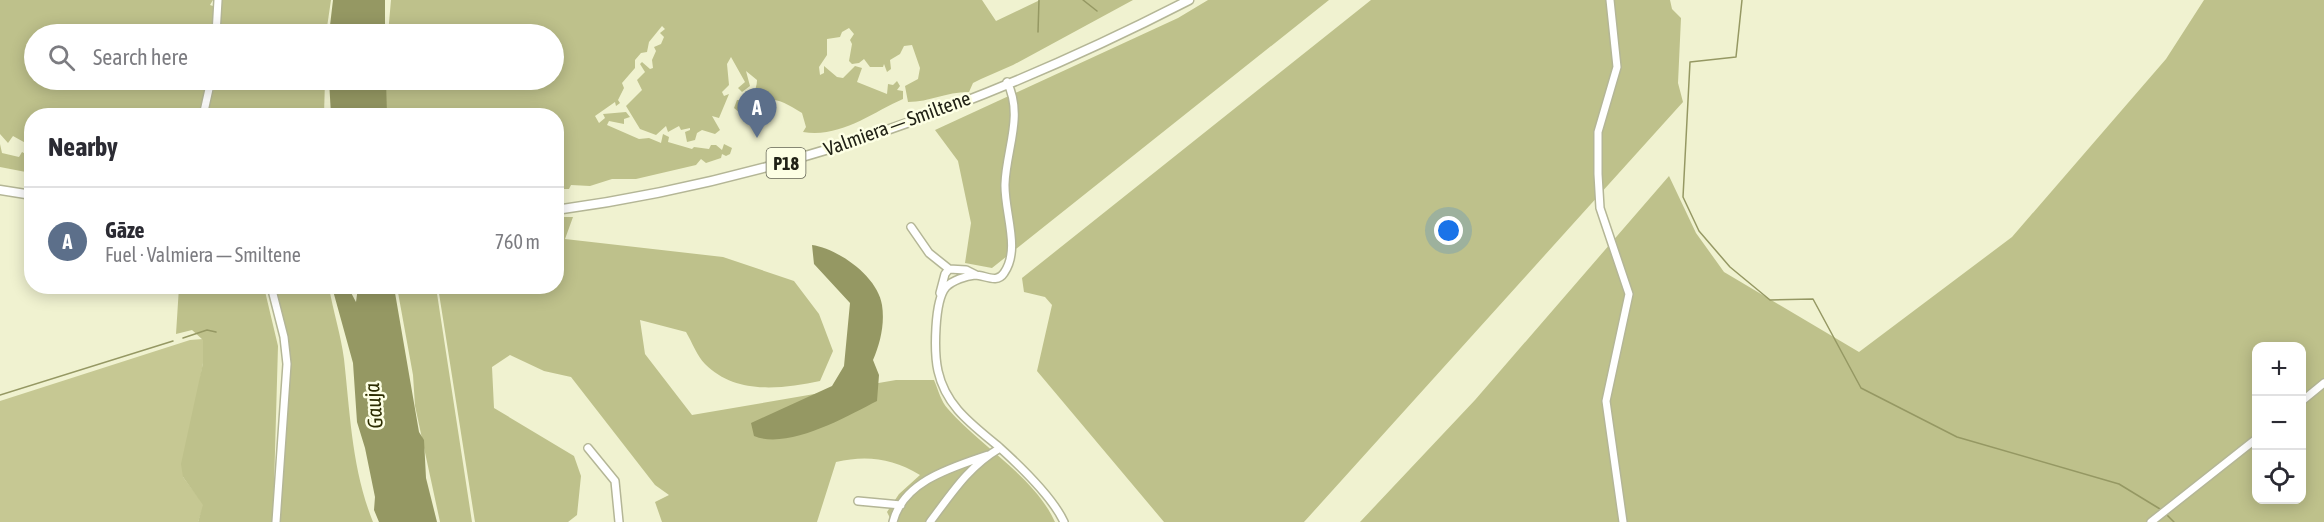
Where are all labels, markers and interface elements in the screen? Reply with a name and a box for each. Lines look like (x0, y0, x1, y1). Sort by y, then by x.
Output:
search box (24, 24, 564, 90)
icon: search (45, 41, 78, 74)
text: Search here (93, 44, 188, 70)
street label: Valmiera — Smiltene (821, 86, 973, 160)
pin: A (738, 88, 777, 138)
text: Nearby (48, 132, 118, 162)
road number: P18 (766, 148, 806, 178)
your location (1434, 216, 1463, 245)
text: Gāze (105, 217, 145, 243)
text: A (63, 230, 72, 253)
text: 760 m (495, 230, 540, 253)
text: Fuel · Valmiera — Smiltene (105, 243, 301, 266)
map controls (2252, 342, 2306, 504)
button: + (2252, 342, 2306, 396)
water label: Gauja (359, 382, 387, 430)
button: − (2252, 396, 2306, 450)
button: locate (2252, 450, 2306, 504)

